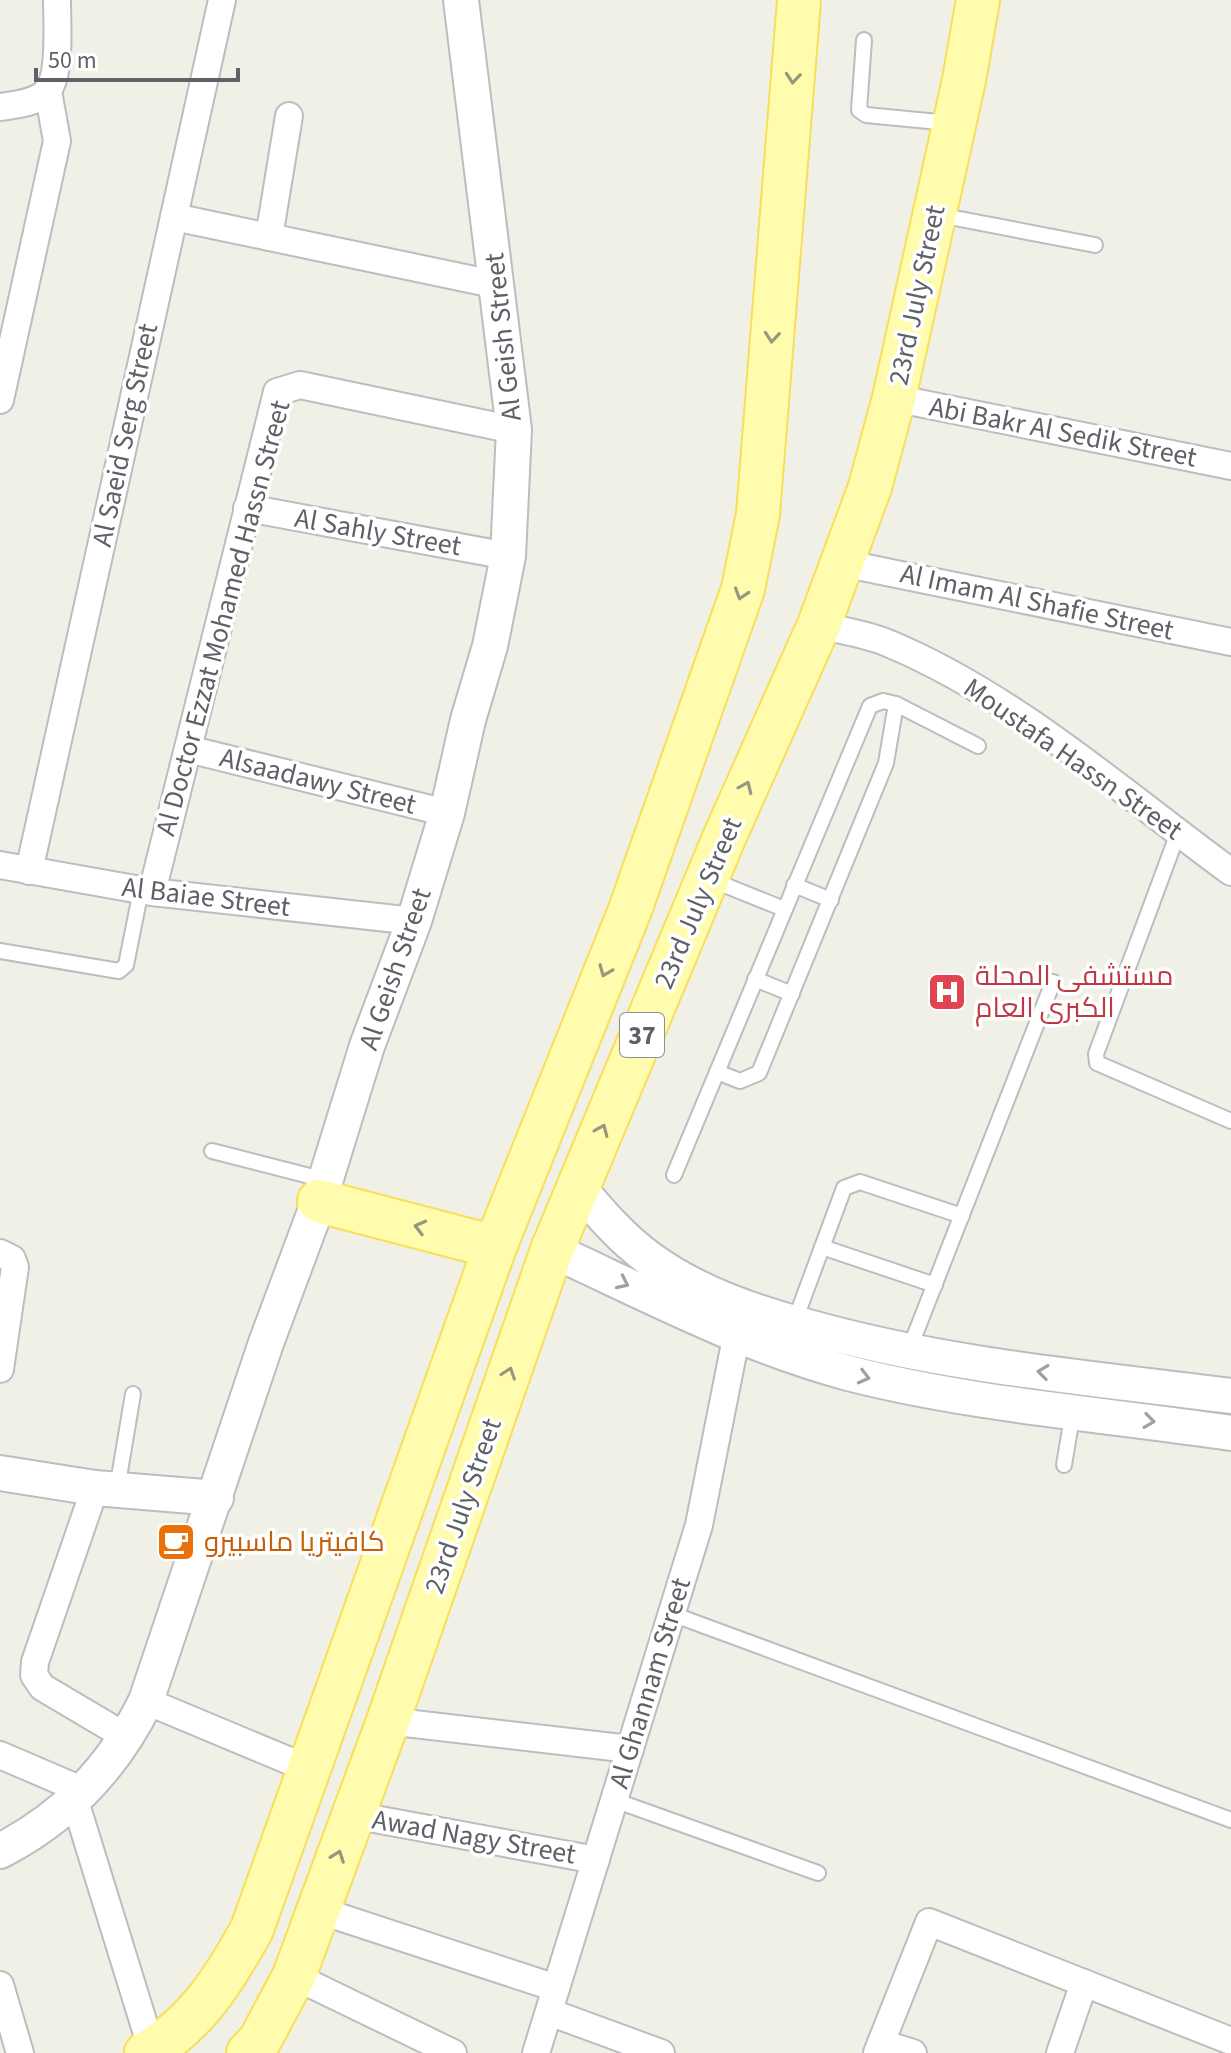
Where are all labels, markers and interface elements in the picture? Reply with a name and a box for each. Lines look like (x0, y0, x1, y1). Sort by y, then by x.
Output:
scale bar (36, 32, 238, 82)
text: 50 m (48, 43, 97, 78)
one-way arrow (785, 72, 802, 85)
street label: 23rd July Street (878, 201, 956, 389)
street label: Al Geish Street (474, 250, 532, 423)
street label: Al Saeid Serg Street (82, 319, 168, 550)
one-way arrow (764, 331, 781, 344)
street label: Abi Bakr Al Sedik Street (926, 386, 1201, 478)
street label: Al Doctor Ezzat Mohamed Hassn Street (146, 395, 301, 840)
street label: Al Sahly Street (292, 498, 465, 566)
street label: Al Imam Al Shafie Street (897, 553, 1178, 651)
one-way arrow (735, 587, 751, 601)
street label: Moustafa Hassn Street (955, 668, 1191, 850)
street label: Alsaadawy Street (216, 737, 421, 825)
one-way arrow (737, 781, 753, 796)
street label: 23rd July Street (644, 810, 752, 995)
street label: Al Baiae Street (120, 867, 293, 927)
street label: Al Geish Street (349, 882, 442, 1055)
place label: مستشفى المحلة الكبرى العام (975, 956, 1173, 1028)
one-way arrow (598, 963, 615, 977)
hospital icon: مستشفى المحلة الكبرى العام (926, 971, 968, 1013)
road number: 37 (620, 1013, 664, 1057)
one-way arrow (592, 1124, 608, 1138)
one-way arrow (413, 1220, 427, 1237)
one-way arrow (614, 1273, 629, 1289)
one-way arrow (1036, 1364, 1049, 1381)
one-way arrow (500, 1367, 516, 1381)
one-way arrow (857, 1367, 871, 1384)
street label: 23rd July Street (414, 1412, 512, 1599)
one-way arrow (1142, 1412, 1156, 1429)
cafe icon: كافيتريا ماسبيرو (155, 1521, 197, 1563)
place label: كافيتريا ماسبيرو (204, 1522, 385, 1562)
street label: Al Ghannam Street (599, 1572, 701, 1793)
street label: Awad Nagy Street (369, 1799, 579, 1875)
one-way arrow (328, 1849, 345, 1863)

